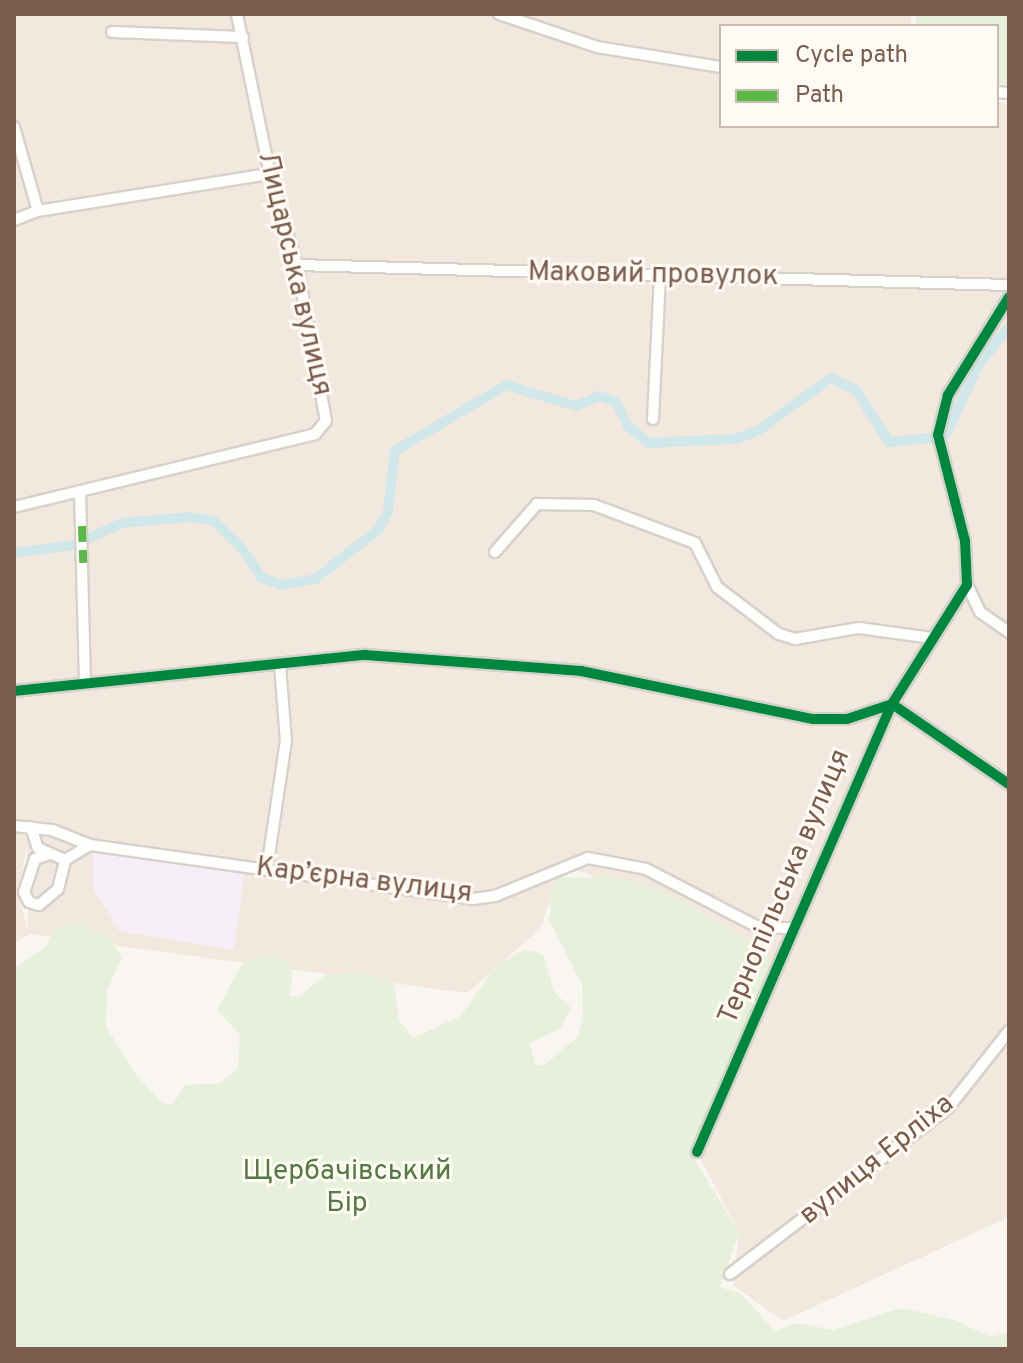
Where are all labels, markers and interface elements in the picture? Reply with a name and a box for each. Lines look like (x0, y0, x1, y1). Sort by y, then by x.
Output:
legend (719, 24, 999, 128)
text: Cycle path (795, 41, 908, 71)
text: Path (795, 81, 844, 111)
street label: Лицарська вулиця (250, 149, 338, 399)
street label: Маковий провулок (527, 256, 779, 294)
street label: Тернопільська вулиця (712, 744, 858, 1030)
street label: Кар’єрна вулиця (254, 851, 474, 911)
street label: вулиця Ерліха (793, 1087, 961, 1233)
park label: Щербачівський Бір (242, 1155, 452, 1221)

